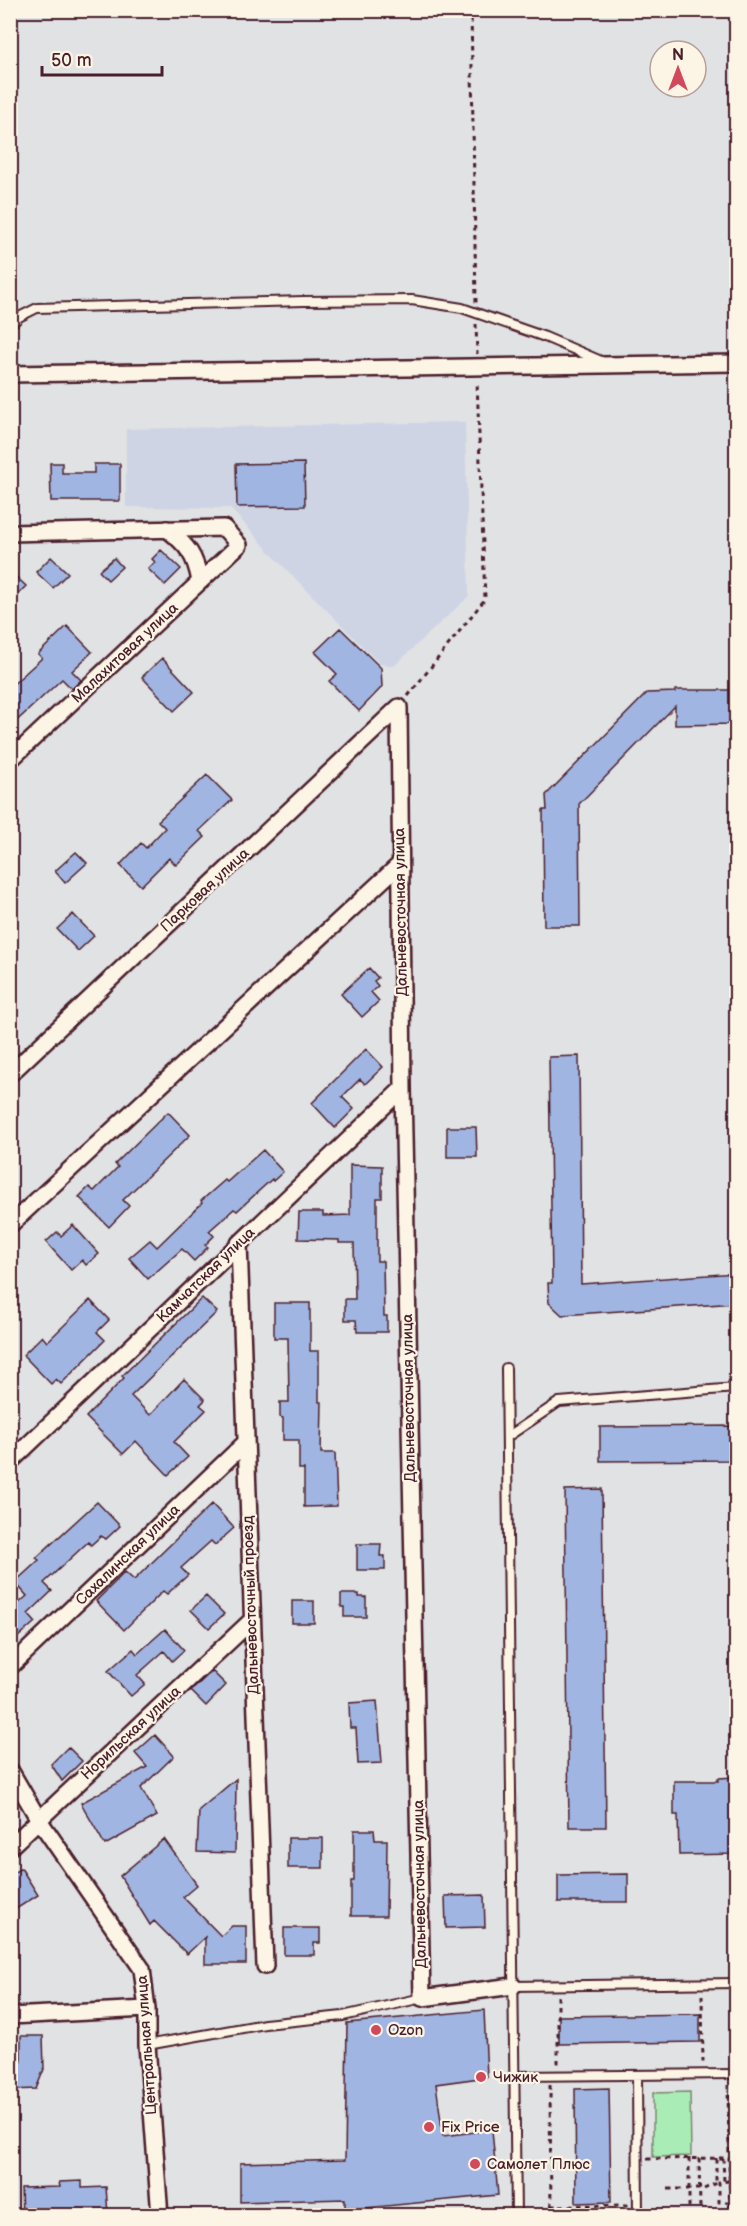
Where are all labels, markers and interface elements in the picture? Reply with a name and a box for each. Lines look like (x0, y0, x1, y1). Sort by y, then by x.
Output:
scale bar (42, 39, 162, 77)
north arrow (648, 39, 708, 99)
text: N (672, 46, 684, 65)
text: 50 m (51, 50, 92, 71)
street label: Малахитовая улица (68, 599, 182, 707)
street label: Дальневосточная улица (390, 827, 412, 997)
street label: Парковая улица (157, 844, 254, 936)
street label: Камчатская улица (153, 1223, 259, 1327)
street label: Дальневосточная улица (398, 1313, 420, 1483)
street label: Сахалинская улица (72, 1500, 184, 1610)
street label: Дальневосточный проезд (238, 1515, 264, 1695)
street label: Норильская улица (77, 1682, 185, 1784)
street label: Дальневосточная улица (409, 1799, 431, 1969)
street label: Центральная улица (133, 1974, 161, 2115)
place label: Ozon (388, 2021, 423, 2040)
marker: Ozon (369, 2023, 383, 2037)
place label: Чижик (493, 2068, 538, 2087)
marker: Чижик (474, 2070, 488, 2084)
place label: Fix Price (441, 2118, 500, 2137)
marker: Fix Price (422, 2120, 436, 2134)
place label: Самолет Плюс (487, 2155, 590, 2174)
marker: Самолет Плюс (468, 2157, 482, 2171)

